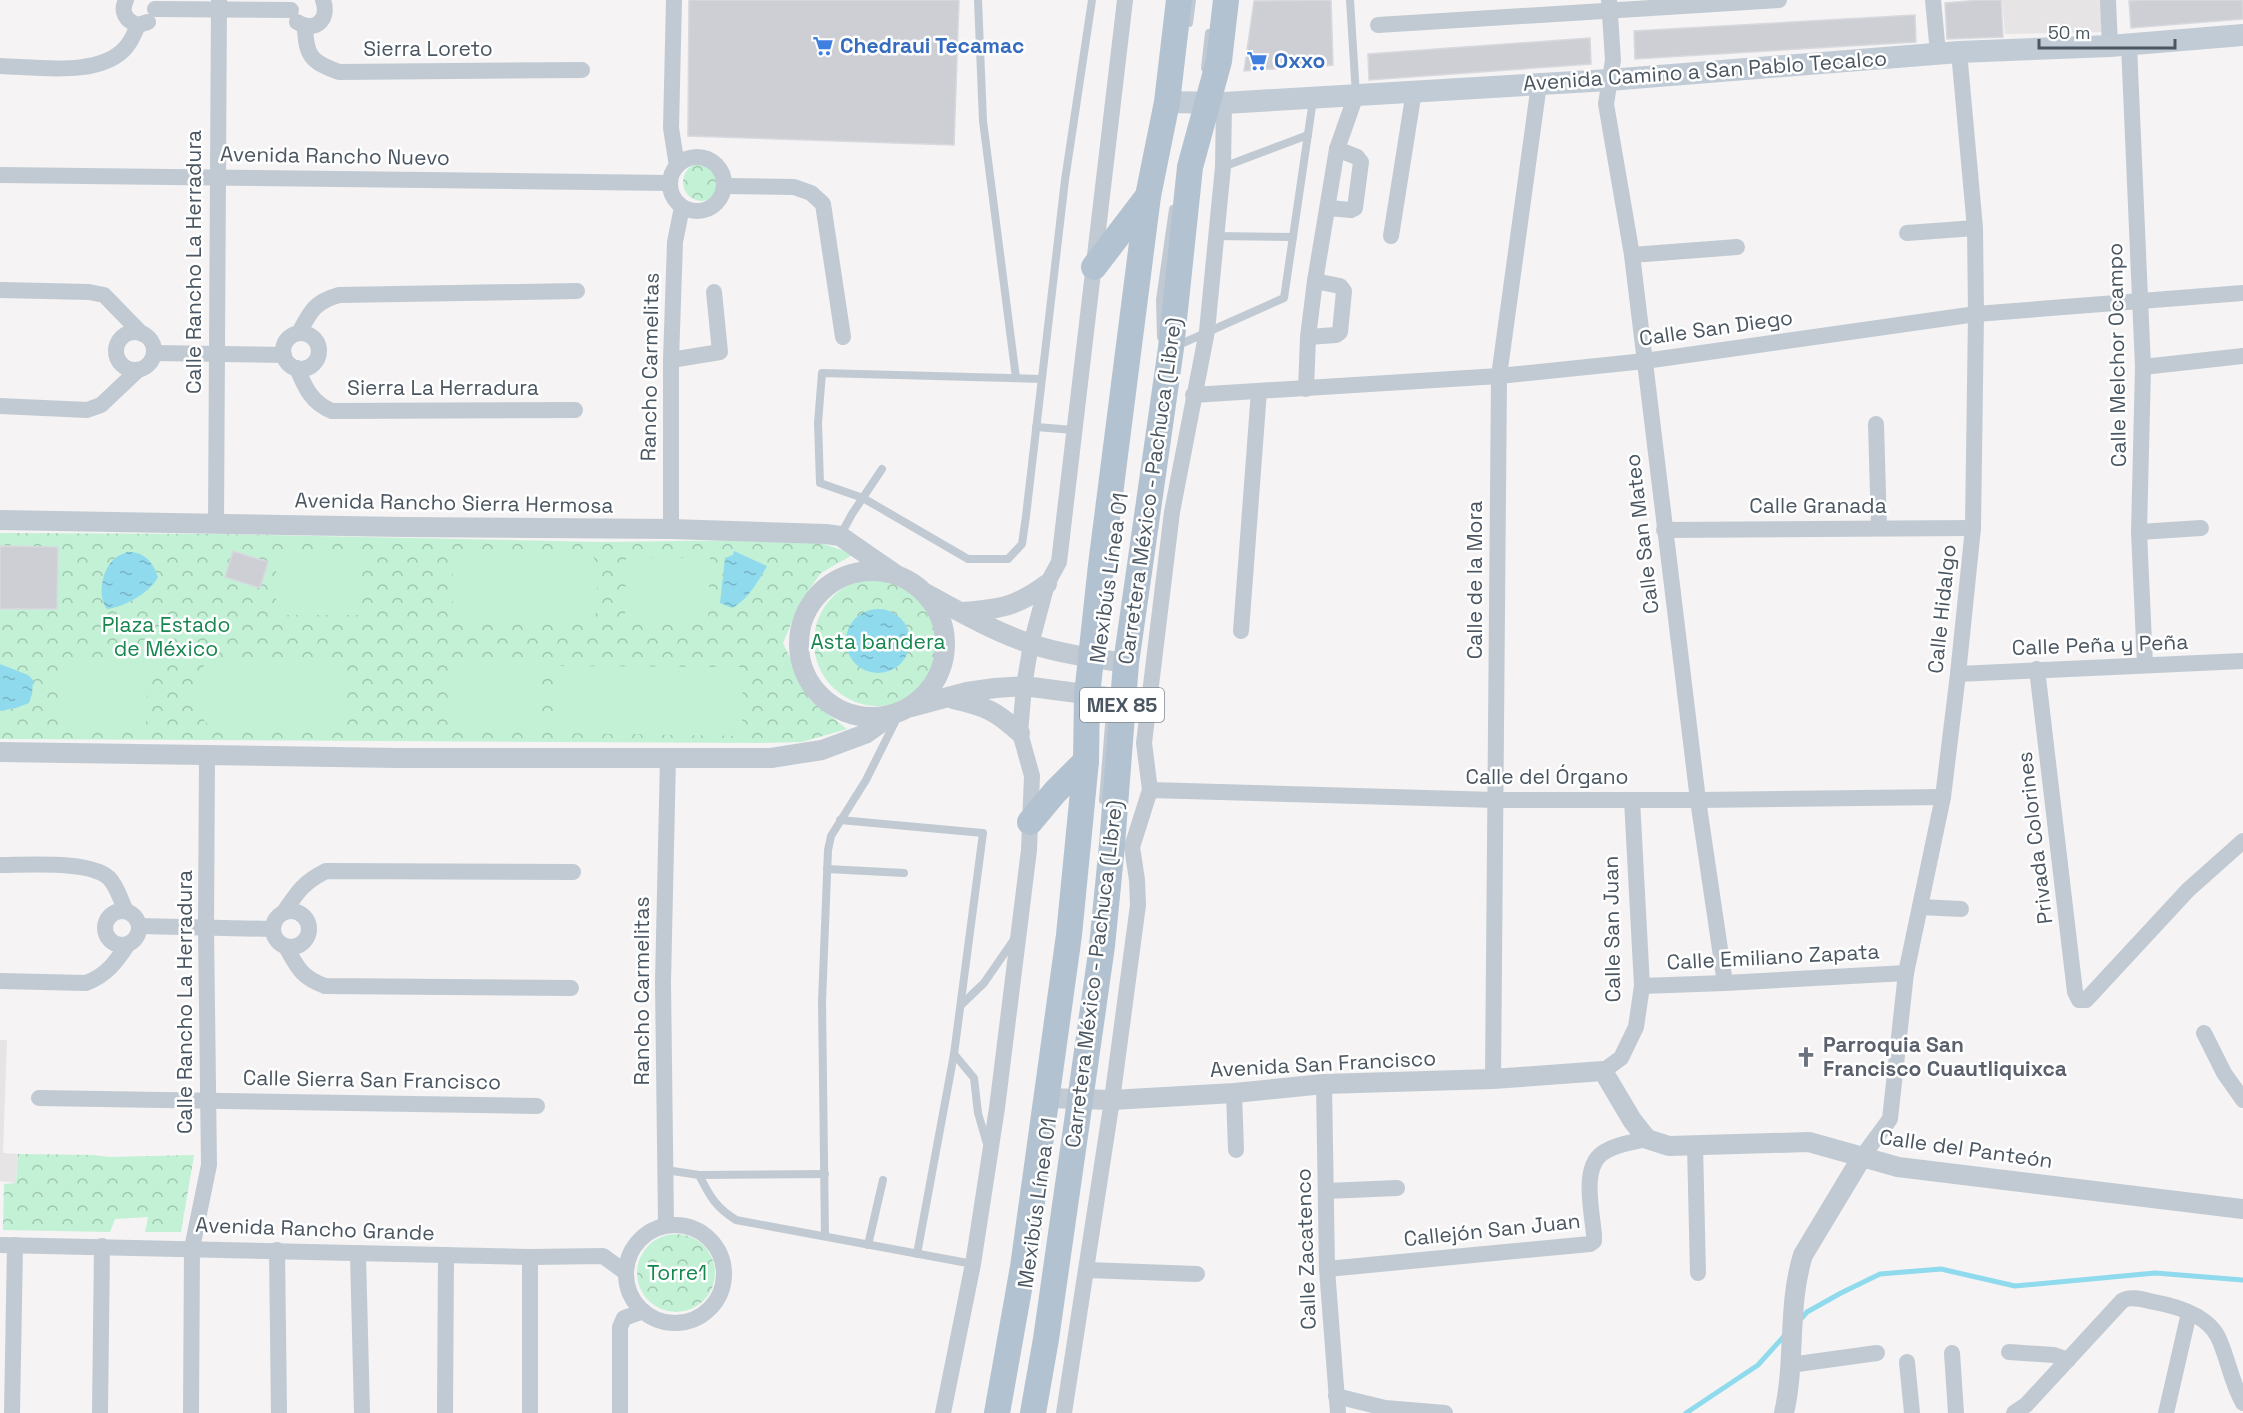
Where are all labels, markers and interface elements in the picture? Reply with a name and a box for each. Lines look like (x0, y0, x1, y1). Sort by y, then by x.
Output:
scale bar (2039, 12, 2176, 50)
text: 50 m (2048, 21, 2090, 44)
place label: Chedraui Tecamac (840, 32, 1024, 59)
supermarket icon: Chedraui Tecamac (811, 34, 835, 58)
street label: Sierra Loreto (363, 35, 493, 62)
street label: Avenida Camino a San Pablo Tecalco (1522, 44, 1888, 97)
place label: Oxxo (1274, 47, 1325, 74)
supermarket icon: Oxxo (1245, 49, 1269, 73)
street label: Calle Rancho La Herradura (180, 130, 207, 394)
street label: Avenida Rancho Nuevo (220, 140, 450, 171)
street label: Calle Melchor Ocampo (2101, 243, 2132, 467)
street label: Rancho Carmelitas (634, 272, 665, 462)
street label: Calle San Diego (1637, 303, 1794, 352)
street label: Carretera México - Pachuca (Libre) (1112, 316, 1187, 666)
street label: Sierra La Herradura (347, 374, 539, 401)
street label: Calle San Mateo (1618, 452, 1665, 616)
street label: Avenida Rancho Sierra Hermosa (294, 486, 614, 519)
street label: Mexibús Línea 01 (1083, 491, 1134, 665)
street label: Calle Granada (1749, 492, 1887, 519)
street label: Calle de la Mora (1461, 501, 1488, 659)
street label: Calle Hidalgo (1921, 543, 1962, 675)
park label: Plaza Estado de México (102, 611, 230, 662)
park label: Asta bandera (810, 628, 946, 655)
street label: Calle Peña y Peña (2011, 628, 2189, 661)
road number: MEX 85 (1080, 688, 1164, 722)
street label: Privada Colorines (2011, 750, 2058, 926)
street label: Calle del Órgano (1465, 763, 1629, 790)
street label: Carretera México - Pachuca (Libre) (1059, 799, 1128, 1149)
street label: Calle San Juan (1597, 855, 1626, 1003)
street label: Calle Rancho La Herradura (171, 870, 198, 1134)
street label: Rancho Carmelitas (628, 897, 655, 1085)
street label: Calle Emiliano Zapata (1666, 937, 1880, 976)
place label: Parroquia San Francisco Cuautliquixca (1823, 1031, 2067, 1082)
street label: Avenida San Francisco (1209, 1044, 1437, 1083)
church icon: Parroquia San Francisco Cuautliquixca (1794, 1045, 1818, 1069)
street label: Calle Sierra San Francisco (243, 1064, 501, 1095)
street label: Mexibús Línea 01 (1011, 1116, 1062, 1290)
street label: Calle del Panteón (1878, 1123, 2054, 1174)
street label: Calle Zacatenco (1289, 1168, 1322, 1330)
street label: Callejón San Juan (1402, 1207, 1582, 1252)
street label: Avenida Rancho Grande (195, 1211, 435, 1246)
park label: Torre1 (647, 1259, 707, 1286)

